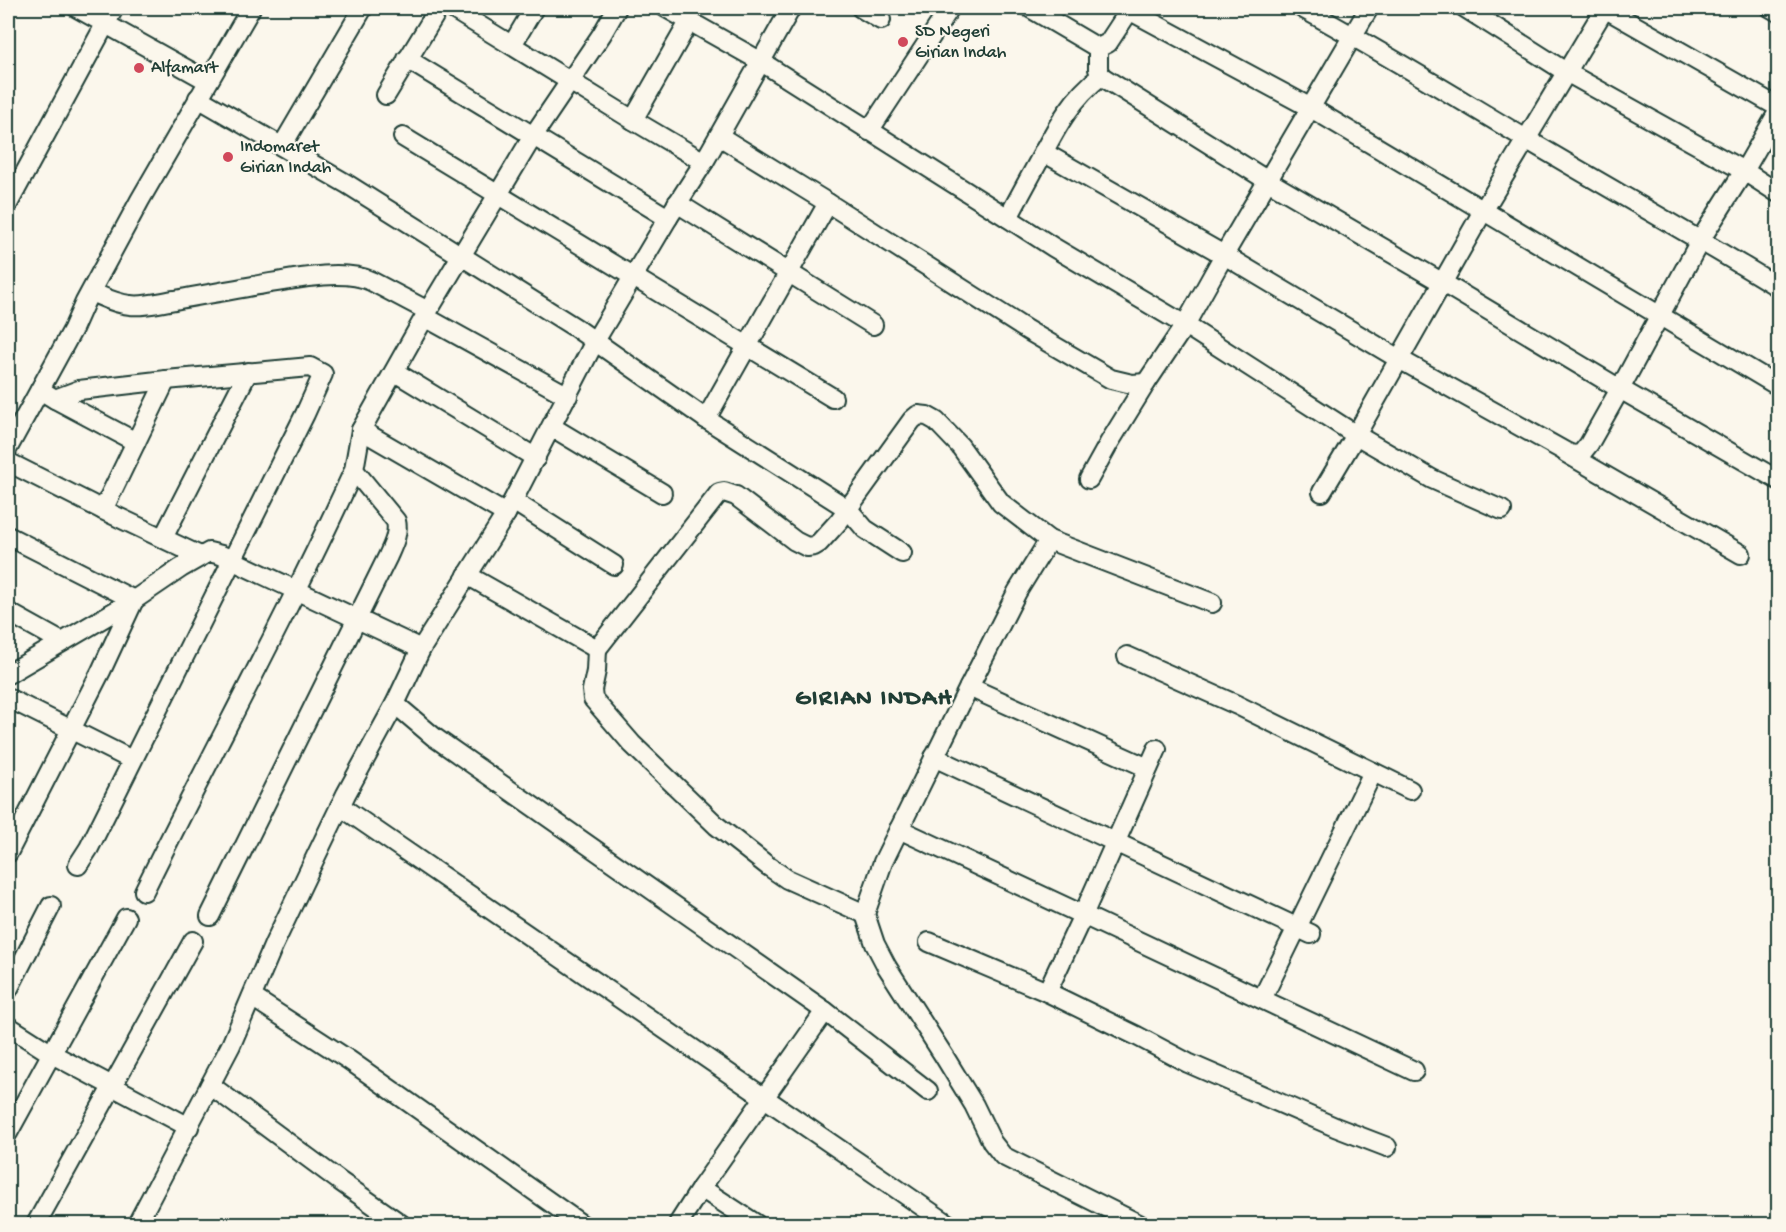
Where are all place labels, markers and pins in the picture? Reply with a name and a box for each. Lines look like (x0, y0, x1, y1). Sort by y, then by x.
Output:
place label: SD Negeri Girian Indah (915, 22, 1007, 64)
marker: SD Negeri Girian Indah (896, 35, 910, 49)
place label: Alfamart (151, 58, 219, 79)
marker: Alfamart (132, 61, 146, 75)
place label: Indomaret Girian Indah (240, 137, 332, 179)
marker: Indomaret Girian Indah (221, 150, 235, 164)

